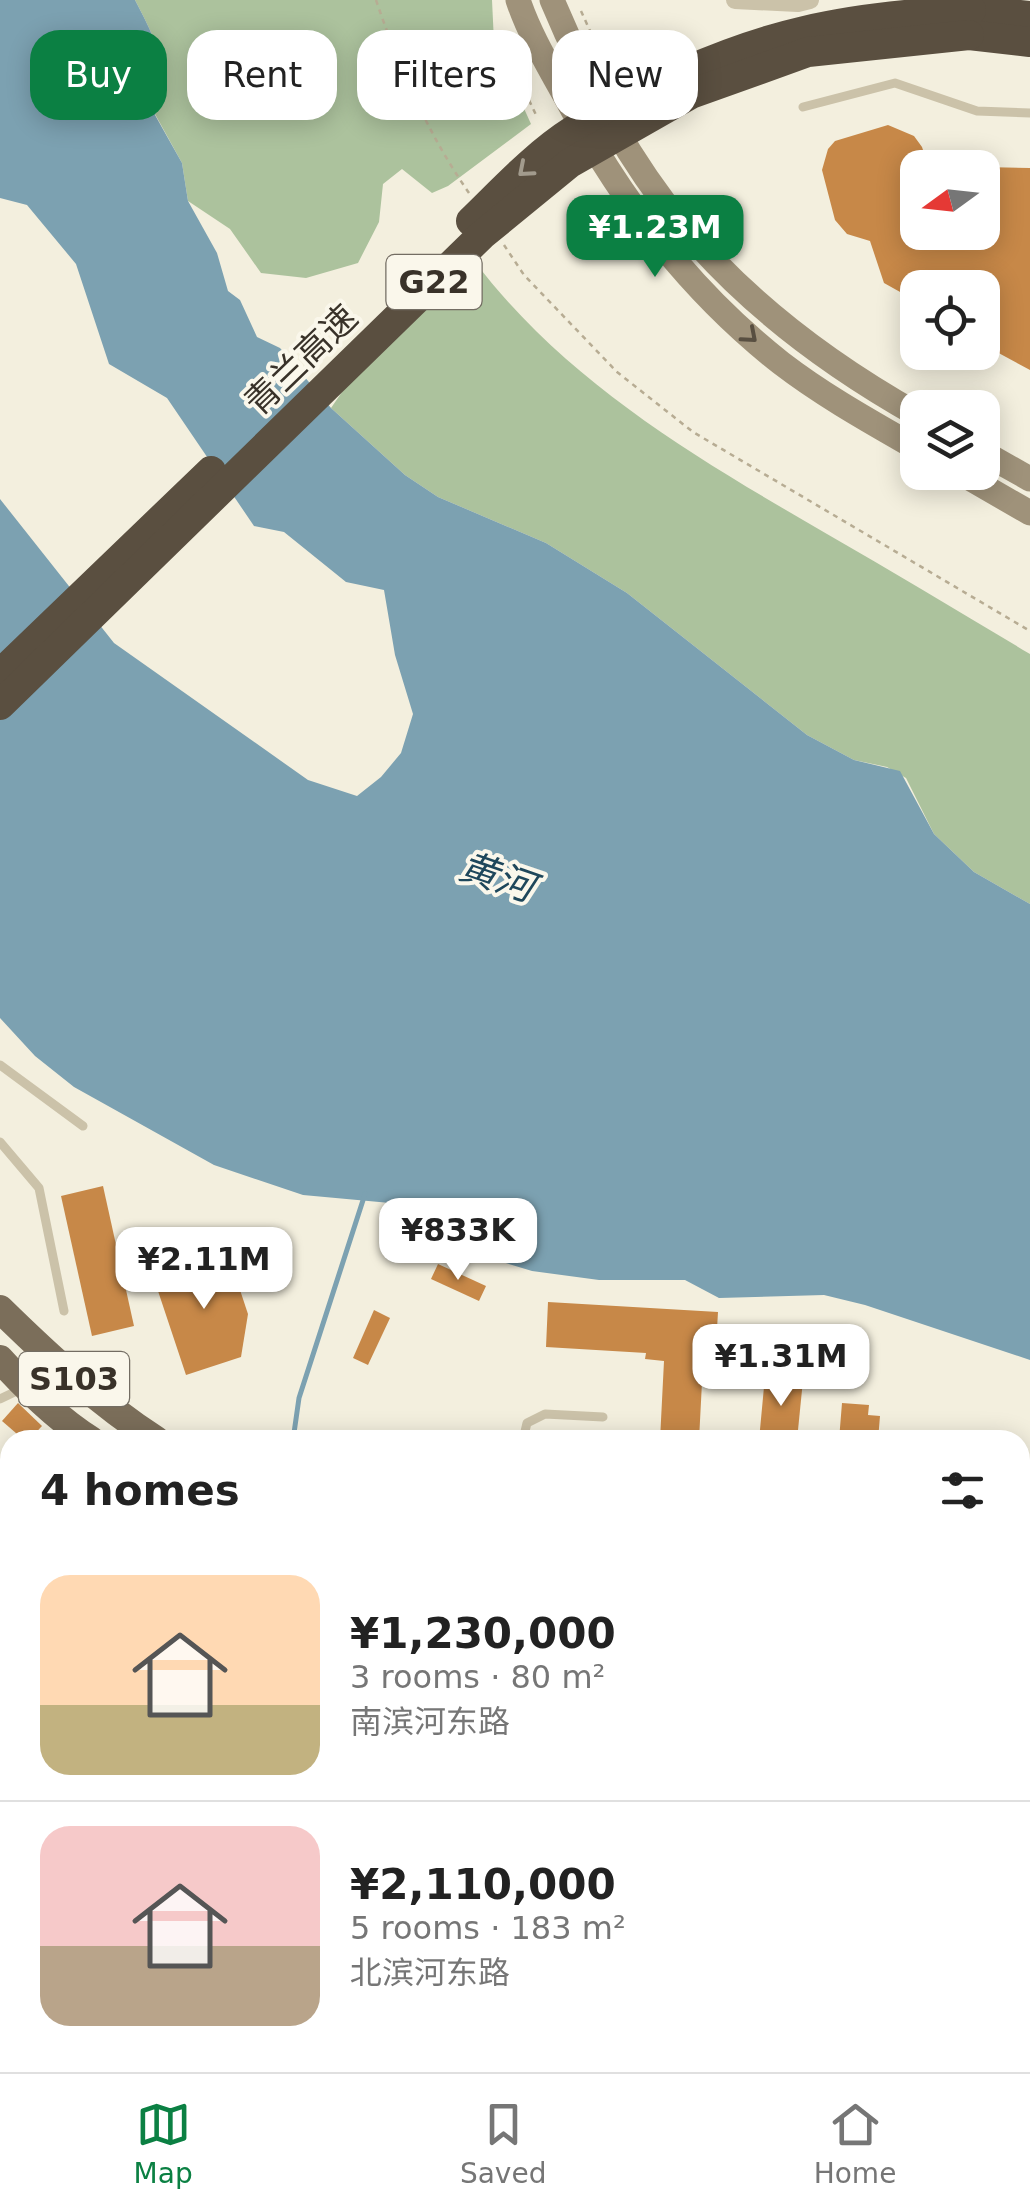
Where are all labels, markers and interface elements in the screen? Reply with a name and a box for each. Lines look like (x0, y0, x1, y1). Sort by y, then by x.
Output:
chip: Buy (30, 30, 167, 120)
chip: Rent (187, 30, 337, 120)
chip: Filters (357, 30, 532, 120)
chip: New (552, 30, 698, 120)
north arrow (900, 150, 1000, 250)
map controls (900, 150, 1000, 490)
one-way arrow (519, 158, 537, 176)
pin: ¥1.23M (574, 195, 736, 280)
text: ¥1.23M (588, 208, 722, 246)
road number: G22 (386, 255, 482, 309)
button: locate (900, 270, 1000, 370)
street label: 青兰高速 (237, 297, 365, 423)
one-way arrow (738, 325, 757, 343)
button: layers (900, 390, 1000, 490)
water label: 黄河 (454, 844, 547, 912)
pin: ¥833K (388, 1198, 528, 1283)
text: ¥833K (401, 1211, 515, 1249)
pin: ¥2.11M (123, 1227, 285, 1312)
text: ¥2.11M (137, 1240, 271, 1278)
pin: ¥1.31M (700, 1324, 862, 1409)
text: ¥1.31M (714, 1337, 848, 1375)
road number: S103 (19, 1352, 129, 1406)
icon: filters (935, 1463, 990, 1518)
text: 4 homes (40, 1466, 240, 1515)
text: ¥1,230,000 (350, 1609, 616, 1658)
icon: home (120, 1615, 240, 1735)
text: 3 rooms · 80 m² (350, 1658, 605, 1696)
text: 南滨河东路 (350, 1703, 510, 1741)
text: ¥2,110,000 (350, 1860, 616, 1909)
icon: home (120, 1866, 240, 1986)
text: 5 rooms · 183 m² (350, 1909, 626, 1947)
text: 北滨河东路 (350, 1954, 510, 1992)
tab: Map (134, 2097, 193, 2190)
tab: Saved (460, 2097, 546, 2190)
tab: Home (814, 2097, 896, 2190)

